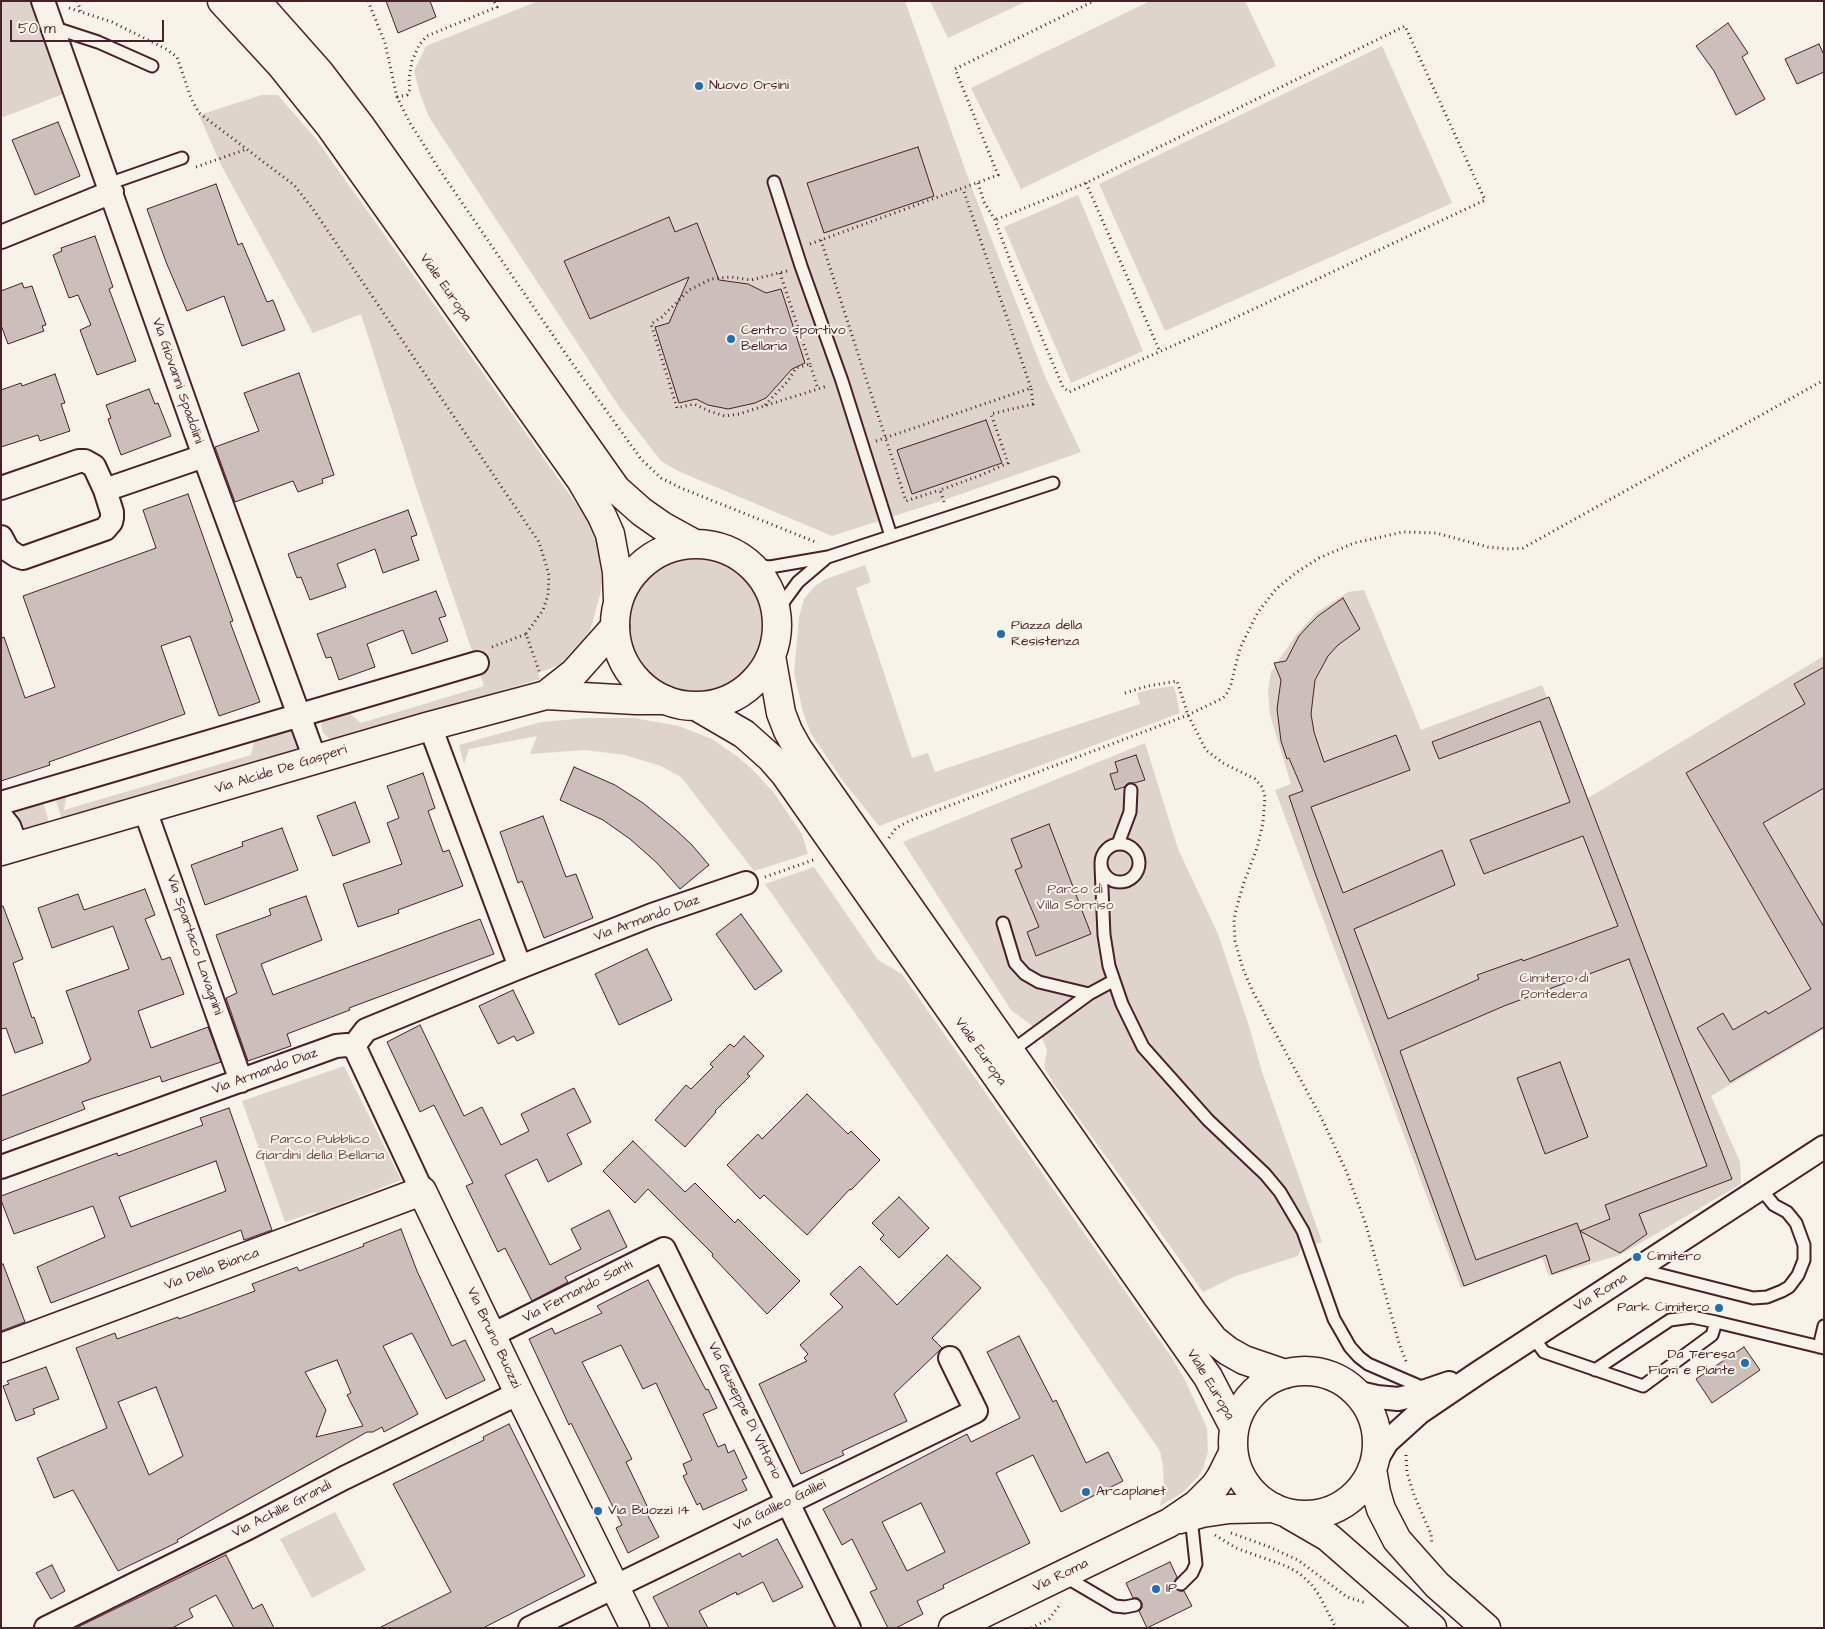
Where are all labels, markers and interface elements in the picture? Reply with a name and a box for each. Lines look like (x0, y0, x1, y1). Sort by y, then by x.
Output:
scale bar (12, 10, 166, 42)
text: 50 m (18, 18, 56, 39)
place label: Nuovo Orsini (709, 78, 789, 94)
marker: Nuovo Orsini (693, 80, 705, 92)
street label: Viale Europa (415, 251, 475, 325)
street label: Via Giovanni Spadolini (148, 316, 206, 446)
place label: Centro sportivo Bellaria (741, 323, 846, 356)
marker: Centro sportivo Bellaria (725, 333, 737, 345)
place label: Piazza della Resistenza (1011, 618, 1082, 650)
marker: Piazza della Resistenza (995, 628, 1007, 640)
street label: Via Alcide De Gasperi (213, 742, 349, 798)
street label: Via Spartaco Lavagnini (162, 873, 226, 1017)
park label: Parco di Villa Sorriso (1036, 882, 1114, 914)
street label: Via Armando Diaz (592, 892, 702, 946)
park label: Cimitero di Pontedera (1520, 971, 1588, 1004)
street label: Viale Europa (950, 1015, 1010, 1089)
street label: Via Armando Diaz (210, 1045, 320, 1099)
park label: Parco Pubblico Giardini della Bellaria (256, 1132, 384, 1164)
street label: Via Della Bianca (162, 1245, 262, 1295)
place label: Cimitero (1647, 1249, 1701, 1265)
marker: Cimitero (1631, 1251, 1643, 1263)
street label: Via Fernando Santi (520, 1257, 636, 1327)
street label: Via Roma (1571, 1270, 1631, 1316)
street label: Via Bruno Buozzi (462, 1285, 524, 1391)
place label: Park Cimitero (1617, 1300, 1709, 1316)
marker: Park Cimitero (1713, 1302, 1725, 1314)
street label: Via Giuseppe Di Vittorio (703, 1340, 785, 1482)
street label: Viale Europa (1182, 1347, 1238, 1423)
place label: Da Teresa Fiori e Piante (1648, 1347, 1735, 1380)
marker: Da Teresa Fiori e Piante (1739, 1357, 1751, 1369)
street label: Via Galileo Galilei (731, 1476, 829, 1536)
street label: Via Achille Grandi (230, 1478, 334, 1542)
place label: Arcaplanet (1096, 1484, 1166, 1500)
marker: Arcaplanet (1080, 1486, 1092, 1498)
place label: Via Buozzi 14 (608, 1503, 689, 1519)
marker: Via Buozzi 14 (592, 1505, 604, 1517)
street label: Via Roma (1031, 1555, 1091, 1597)
place label: IP (1166, 1581, 1177, 1597)
marker: IP (1150, 1583, 1162, 1595)

